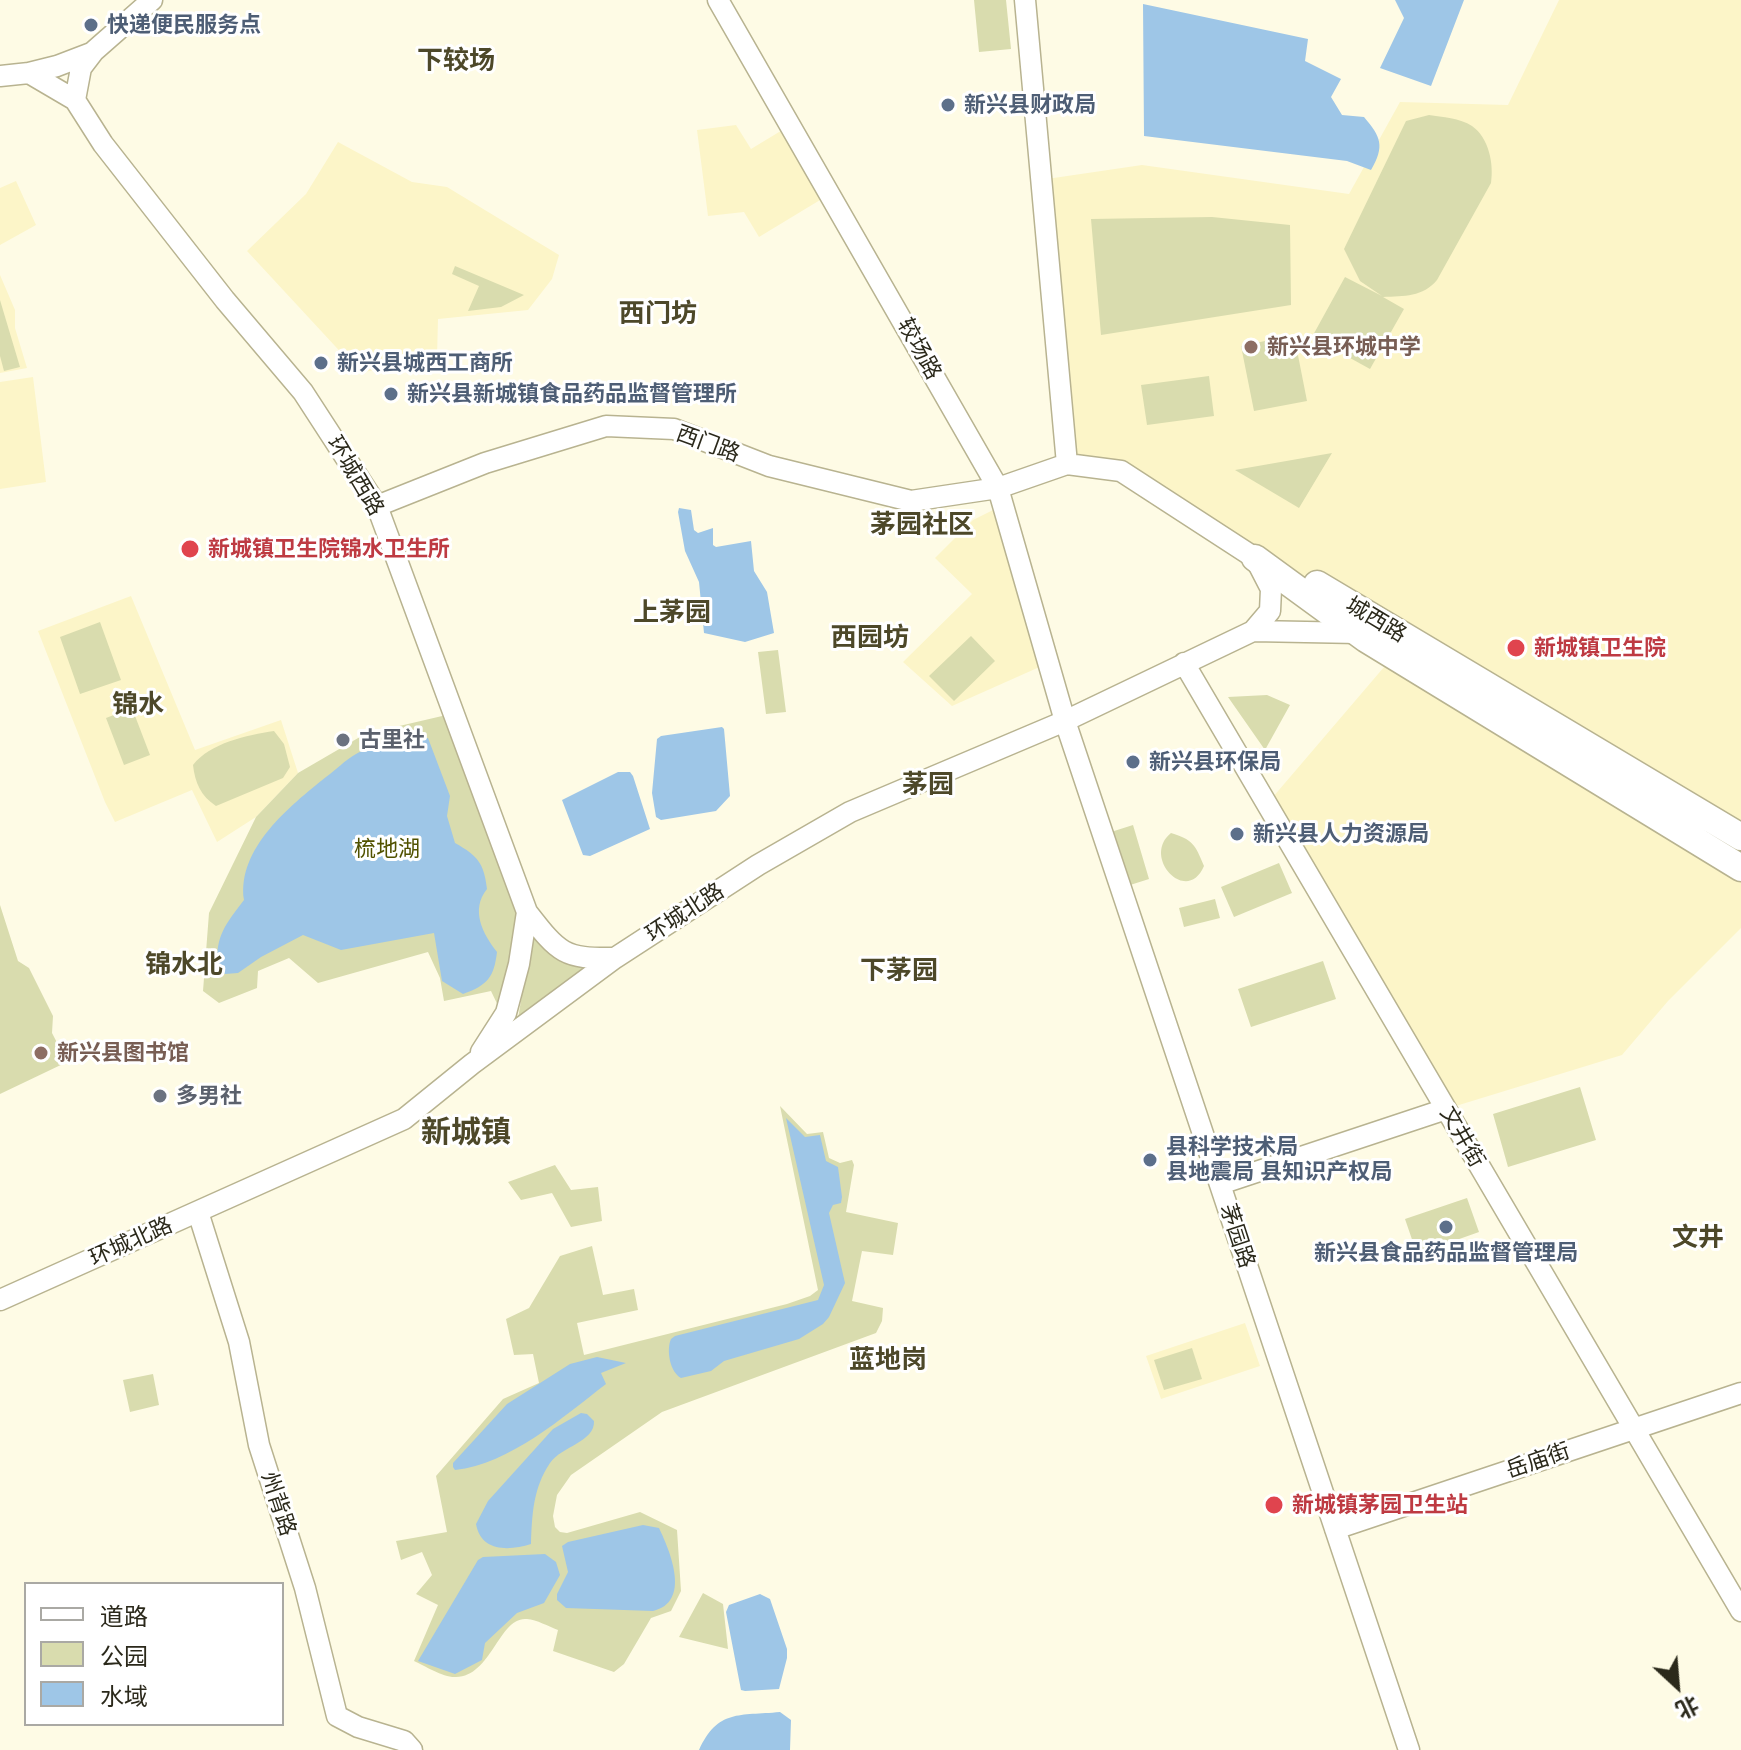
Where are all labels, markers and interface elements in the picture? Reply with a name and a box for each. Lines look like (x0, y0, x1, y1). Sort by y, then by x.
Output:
place label: 快递便民服务点 (107, 12, 261, 38)
marker: 快递便民服务点 (82, 16, 100, 34)
district label: 下较场 (417, 45, 495, 77)
place label: 新兴县财政局 (964, 92, 1096, 118)
marker: 新兴县财政局 (939, 96, 957, 114)
district label: 西门坊 (619, 298, 697, 330)
street label: 较场路 (891, 314, 947, 384)
place label: 新兴县环城中学 (1267, 334, 1421, 360)
marker: 新兴县环城中学 (1242, 338, 1260, 356)
place label: 新兴县城西工商所 (337, 350, 513, 376)
marker: 新兴县城西工商所 (312, 354, 330, 372)
place label: 新兴县新城镇食品药品监督管理所 (407, 381, 737, 407)
marker: 新兴县新城镇食品药品监督管理所 (382, 385, 400, 403)
street label: 西门路 (672, 420, 744, 468)
street label: 环城西路 (321, 431, 389, 521)
district label: 茅园社区 (870, 509, 974, 541)
place label: 新城镇卫生院锦水卫生所 (208, 536, 450, 562)
marker: 新城镇卫生院锦水卫生所 (179, 538, 201, 560)
street label: 城西路 (1341, 592, 1411, 648)
district label: 上茅园 (633, 597, 711, 629)
district label: 西园坊 (831, 622, 909, 654)
place label: 新城镇卫生院 (1534, 635, 1666, 661)
marker: 新城镇卫生院 (1505, 637, 1527, 659)
district label: 锦水 (112, 689, 164, 721)
place label: 古里社 (359, 727, 425, 753)
marker: 古里社 (334, 731, 352, 749)
place label: 新兴县环保局 (1149, 749, 1281, 775)
marker: 新兴县环保局 (1124, 753, 1142, 771)
district label: 茅园 (902, 769, 954, 801)
place label: 新兴县人力资源局 (1253, 821, 1429, 847)
marker: 新兴县人力资源局 (1228, 825, 1246, 843)
park label: 梳地湖 (354, 836, 420, 862)
street label: 环城北路 (641, 878, 729, 948)
district label: 锦水北 (145, 949, 223, 981)
district label: 下茅园 (860, 955, 938, 987)
place label: 新兴县图书馆 (57, 1040, 189, 1066)
marker: 新兴县图书馆 (32, 1044, 50, 1062)
place label: 多男社 (176, 1083, 242, 1109)
marker: 多男社 (151, 1087, 169, 1105)
street label: 文井街 (1434, 1102, 1490, 1172)
district label: 新城镇 (421, 1115, 511, 1151)
place label: 县科学技术局 县地震局 县知识产权局 (1166, 1134, 1392, 1186)
marker: 县科学技术局 县地震局 县知识产权局 (1141, 1151, 1159, 1169)
street label: 茅园路 (1214, 1201, 1260, 1271)
street label: 环城北路 (85, 1212, 177, 1272)
marker: 新兴县食品药品监督管理局 (1437, 1218, 1455, 1236)
district label: 文井 (1672, 1222, 1724, 1254)
place label: 新兴县食品药品监督管理局 (1314, 1240, 1578, 1266)
district label: 蓝地岗 (849, 1344, 927, 1376)
street label: 岳庙街 (1503, 1438, 1573, 1484)
street label: 州背路 (255, 1469, 301, 1539)
place label: 新城镇茅园卫生站 (1292, 1492, 1468, 1518)
marker: 新城镇茅园卫生站 (1263, 1494, 1285, 1516)
legend (24, 1582, 284, 1726)
text: 道路 (100, 1601, 148, 1631)
text: 公园 (100, 1641, 148, 1671)
north arrow (1637, 1646, 1717, 1726)
text: 水域 (100, 1681, 148, 1711)
text: 北 (1671, 1690, 1704, 1725)

